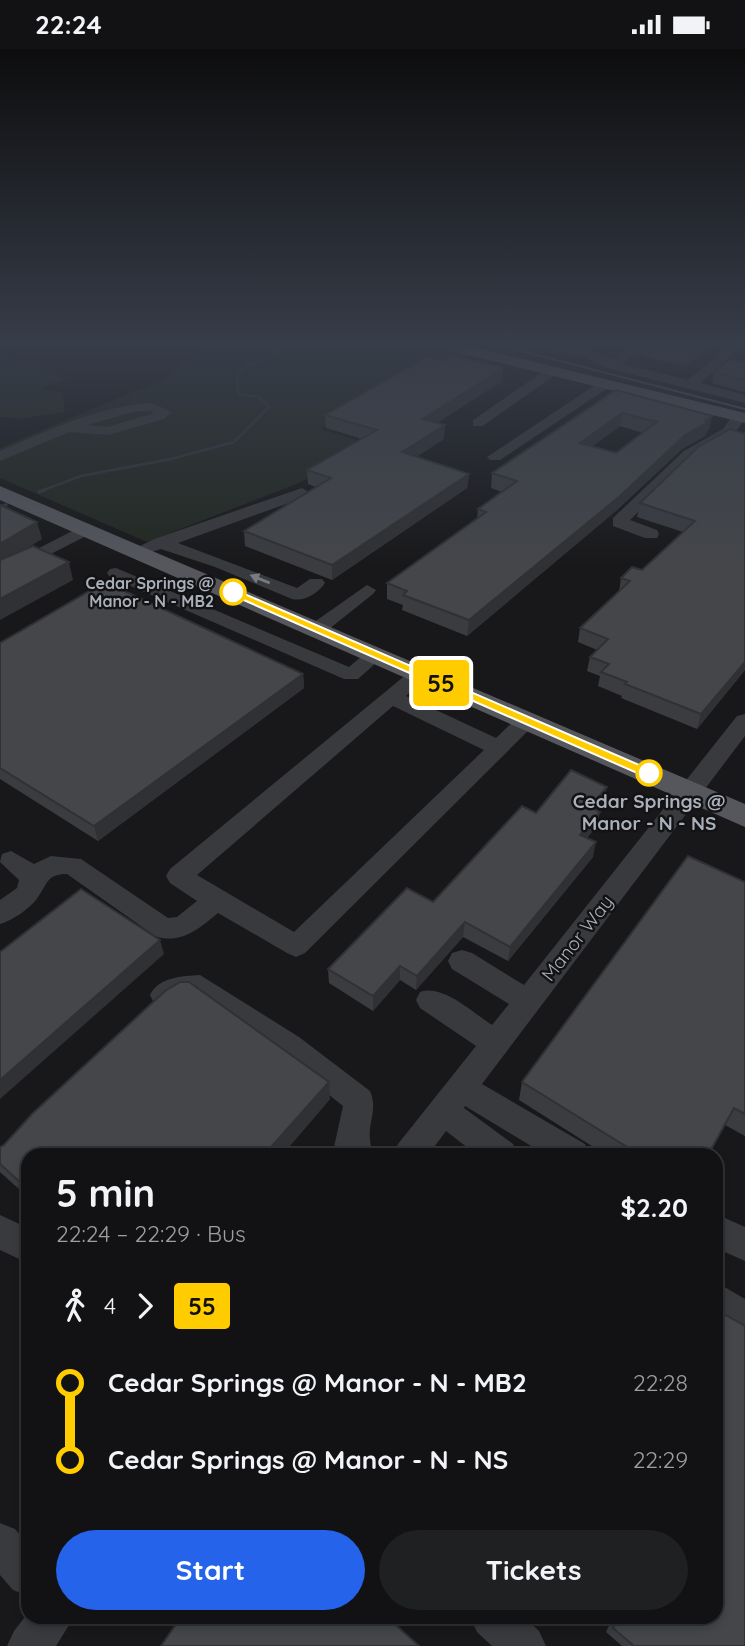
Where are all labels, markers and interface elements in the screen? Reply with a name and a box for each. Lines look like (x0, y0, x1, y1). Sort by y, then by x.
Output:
text: 22:24 (35, 8, 102, 41)
place label: Cedar Springs @ Manor - N - MB2 (85, 573, 214, 611)
one-way arrow (249, 573, 270, 584)
marker: Cedar Springs @ Manor - N - MB2 (220, 579, 246, 605)
line badge: 55 (410, 660, 472, 706)
text: 55 (427, 668, 455, 698)
marker: Cedar Springs @ Manor - N - NS (636, 760, 662, 786)
place label: Cedar Springs @ Manor - N - NS (573, 789, 725, 835)
street label: Manor Way (536, 890, 618, 986)
text: 5 min (56, 1169, 155, 1217)
text: $2.20 (620, 1191, 688, 1224)
text: 22:24 – 22:29 · Bus (56, 1219, 246, 1248)
icon: walk (56, 1287, 94, 1325)
icon: forward (126, 1287, 164, 1325)
text: 4 (104, 1291, 116, 1320)
text: 55 (188, 1291, 216, 1321)
text: Cedar Springs @ Manor - N - MB2 (108, 1366, 527, 1399)
text: 22:28 (633, 1368, 688, 1397)
text: Cedar Springs @ Manor - N - NS (108, 1443, 508, 1476)
text: 22:29 (633, 1445, 688, 1474)
button: Start (56, 1530, 365, 1610)
button: Tickets (379, 1530, 688, 1610)

